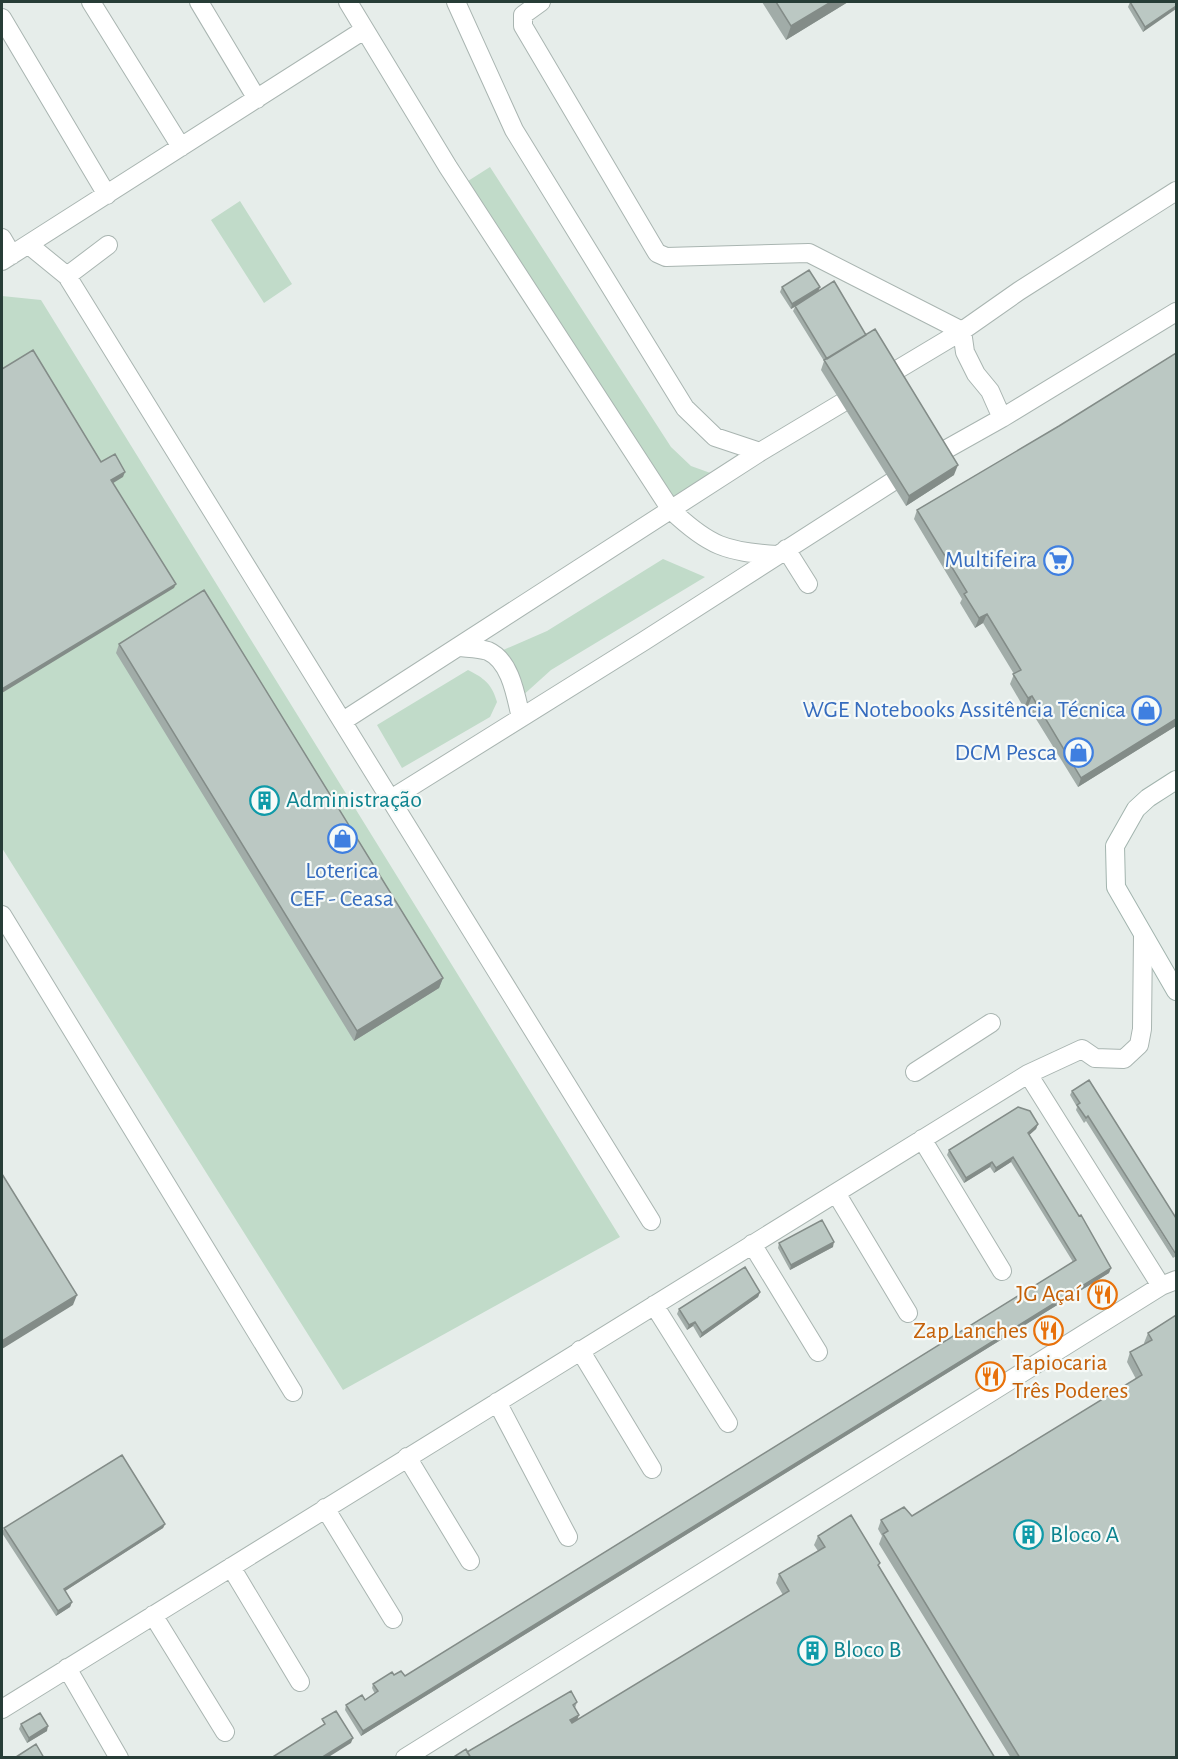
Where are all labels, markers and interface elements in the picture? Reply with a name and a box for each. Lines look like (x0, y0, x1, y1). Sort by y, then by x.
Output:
supermarket icon: Multifeira (1042, 544, 1074, 576)
place label: Multifeira (945, 548, 1037, 572)
shop icon: WGE Notebooks Assitência Técnica (1131, 694, 1163, 726)
place label: WGE Notebooks Assitência Técnica (802, 698, 1126, 722)
shop icon: DCM Pesca (1062, 737, 1094, 769)
place label: DCM Pesca (955, 741, 1057, 765)
building icon: Administração (249, 784, 281, 816)
place label: Administração (286, 788, 422, 812)
shop icon: Loterica CEF - Ceasa (326, 822, 358, 854)
place label: Loterica CEF - Ceasa (290, 859, 394, 911)
restaurant icon: JG Açaí (1086, 1278, 1118, 1310)
place label: JG Açaí (1016, 1282, 1081, 1306)
restaurant icon: Zap Lanches (1033, 1315, 1065, 1347)
place label: Zap Lanches (913, 1319, 1028, 1343)
place label: Tapiocaria Três Poderes (1012, 1351, 1128, 1403)
restaurant icon: Tapiocaria Três Poderes (975, 1361, 1007, 1393)
building icon: Bloco A (1013, 1519, 1045, 1551)
place label: Bloco A (1050, 1523, 1120, 1547)
building icon: Bloco B (796, 1634, 828, 1666)
place label: Bloco B (833, 1638, 901, 1662)

